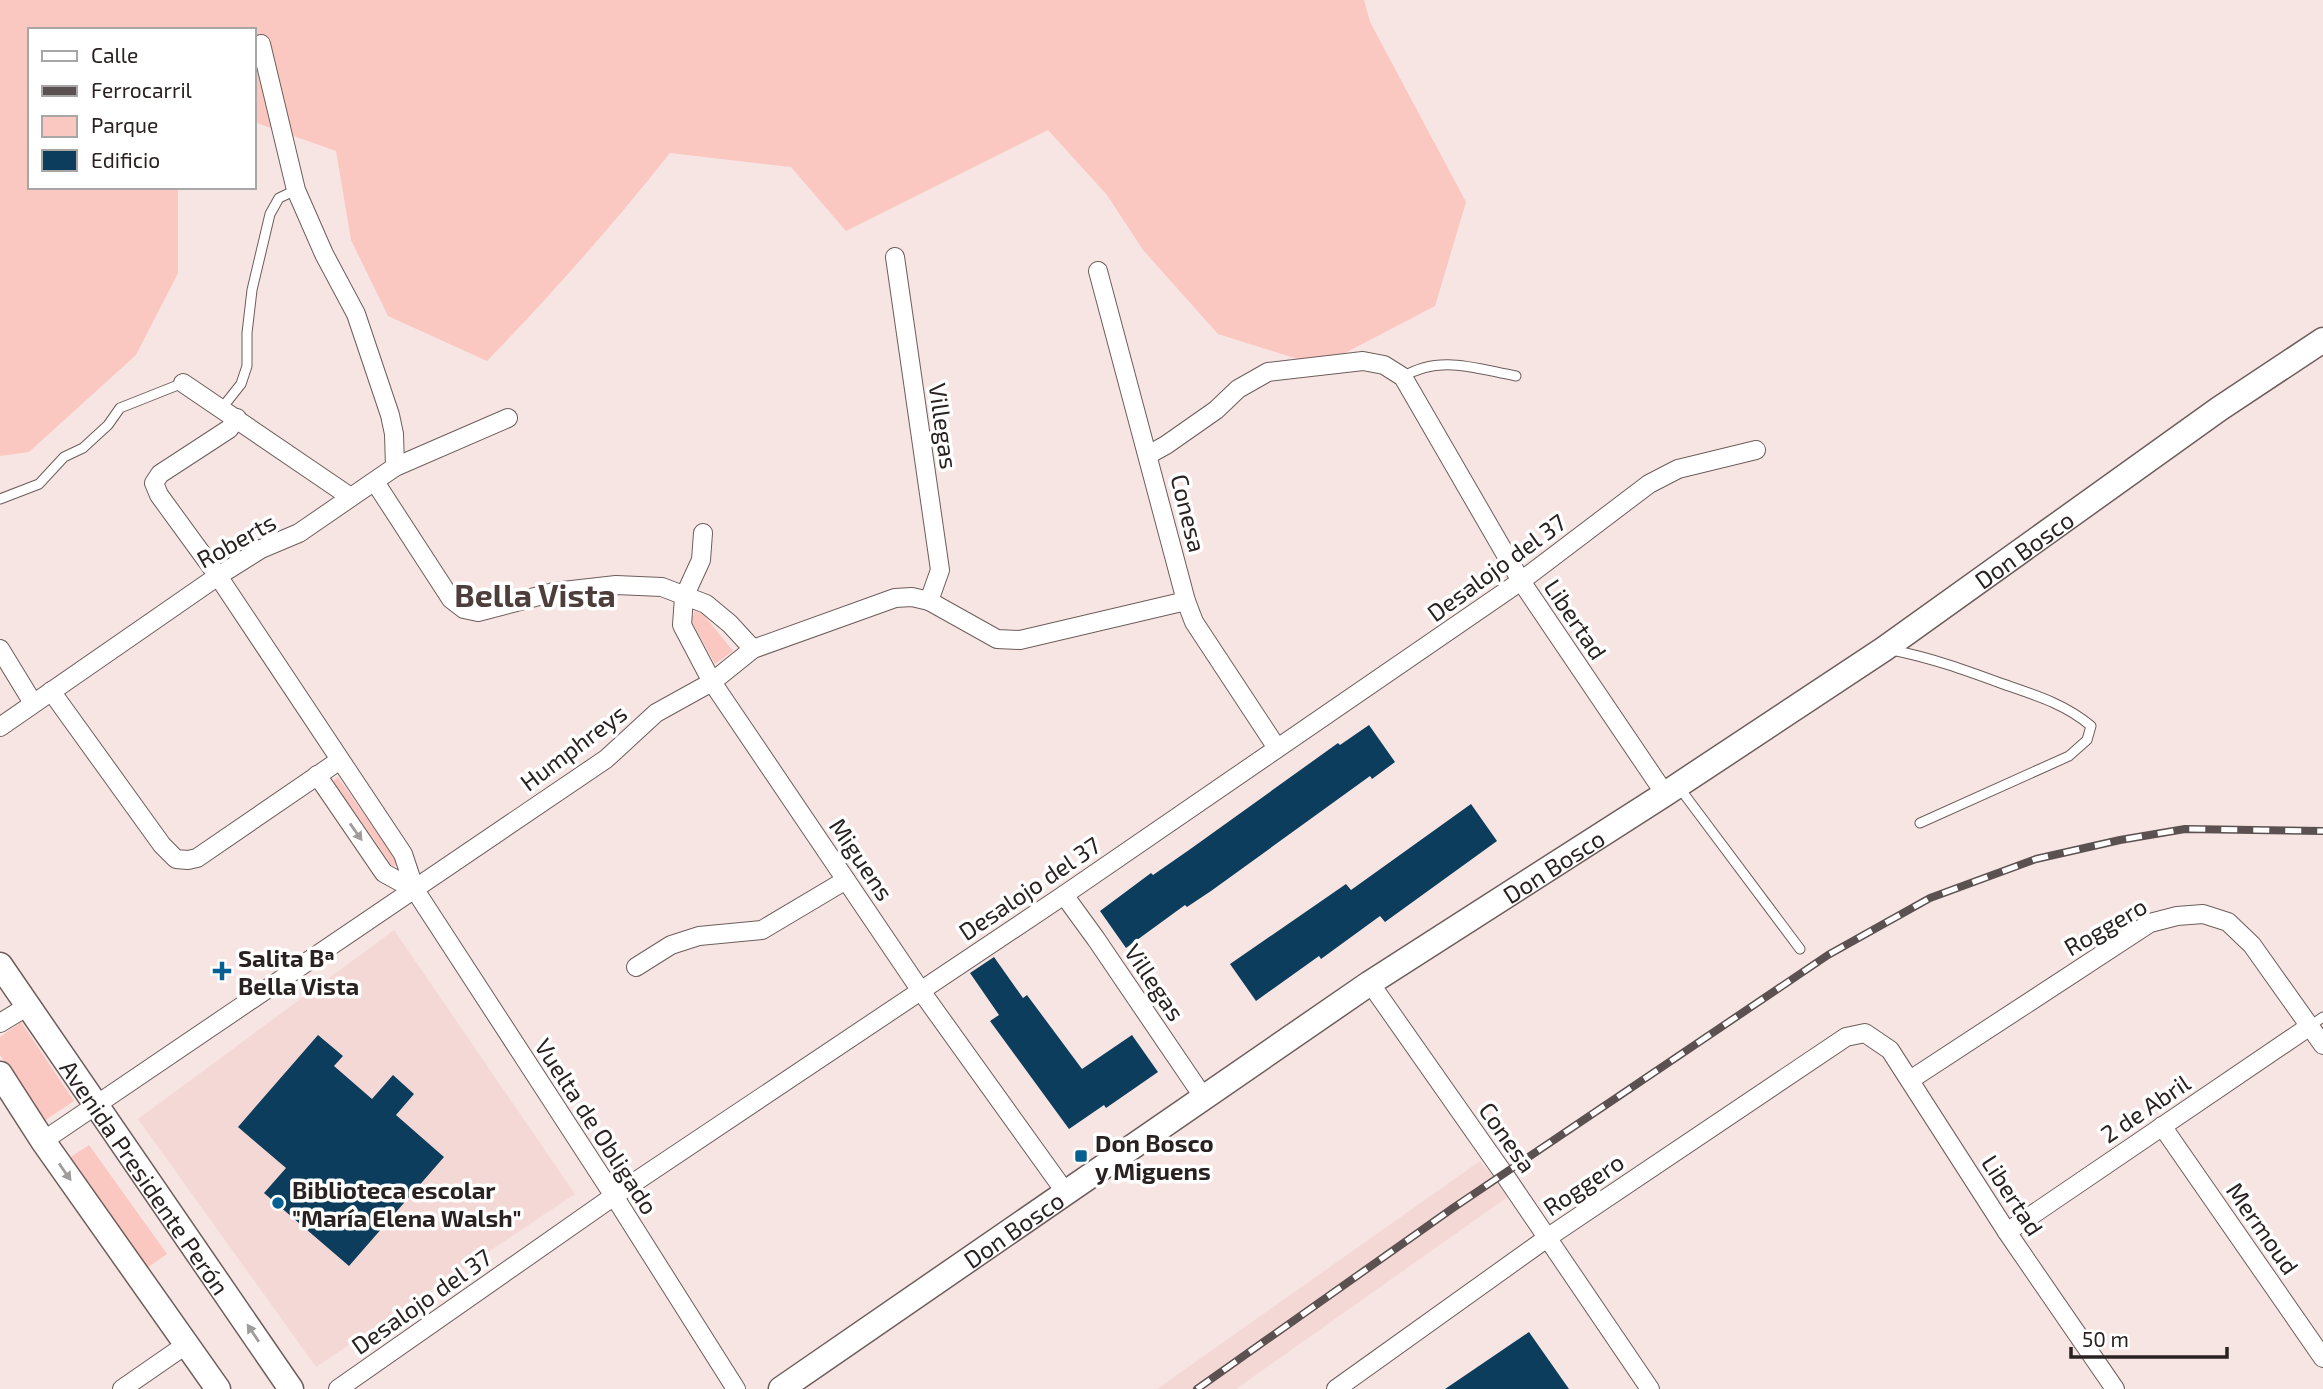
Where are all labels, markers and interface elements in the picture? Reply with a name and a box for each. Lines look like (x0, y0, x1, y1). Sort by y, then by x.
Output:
legend (28, 28, 256, 189)
text: Calle (91, 42, 138, 67)
text: Ferrocarril (91, 77, 193, 102)
text: Parque (91, 112, 158, 137)
text: Edificio (91, 147, 160, 172)
street label: Villegas (924, 381, 964, 471)
street label: Conesa (1165, 471, 1213, 555)
street label: Don Bosco (1968, 504, 2079, 594)
street label: Roberts (191, 507, 281, 573)
street label: Desalojo del 37 (1421, 507, 1571, 627)
street label: Libertad (1539, 573, 1613, 665)
district label: Bella Vista (454, 575, 616, 613)
street label: Humphreys (514, 698, 632, 796)
street label: Miguens (824, 812, 900, 906)
one-way arrow (349, 822, 362, 841)
street label: Don Bosco (1497, 822, 1609, 909)
street label: Desalojo del 37 (953, 830, 1105, 946)
street label: Roggero (2058, 891, 2152, 961)
street label: Villegas (1119, 938, 1191, 1026)
place label: Salita Bª Bella Vista (238, 943, 359, 1000)
marker: Salita Bª Bella Vista (212, 961, 232, 981)
street label: Vuelta de Obligado (529, 1033, 665, 1219)
street label: Avenida Presidente Perón (55, 1054, 236, 1300)
street label: 2 de Abril (2095, 1068, 2195, 1148)
street label: Conesa (1473, 1096, 1543, 1178)
place label: Don Bosco y Miguens (1095, 1128, 1214, 1185)
street label: Roggero (1537, 1147, 1629, 1221)
marker: Don Bosco y Miguens (1073, 1148, 1089, 1164)
street label: Libertad (1976, 1149, 2050, 1241)
one-way arrow (58, 1163, 72, 1181)
place label: Biblioteca escolar "María Elena Walsh" (292, 1175, 521, 1232)
street label: Mermoud (2221, 1176, 2305, 1280)
street label: Don Bosco (958, 1184, 1069, 1273)
marker: Biblioteca escolar "María Elena Walsh" (270, 1195, 286, 1211)
street label: Desalojo del 37 (345, 1242, 497, 1360)
scale bar (2071, 1316, 2227, 1360)
one-way arrow (246, 1323, 259, 1343)
text: 50 m (2082, 1326, 2129, 1351)

